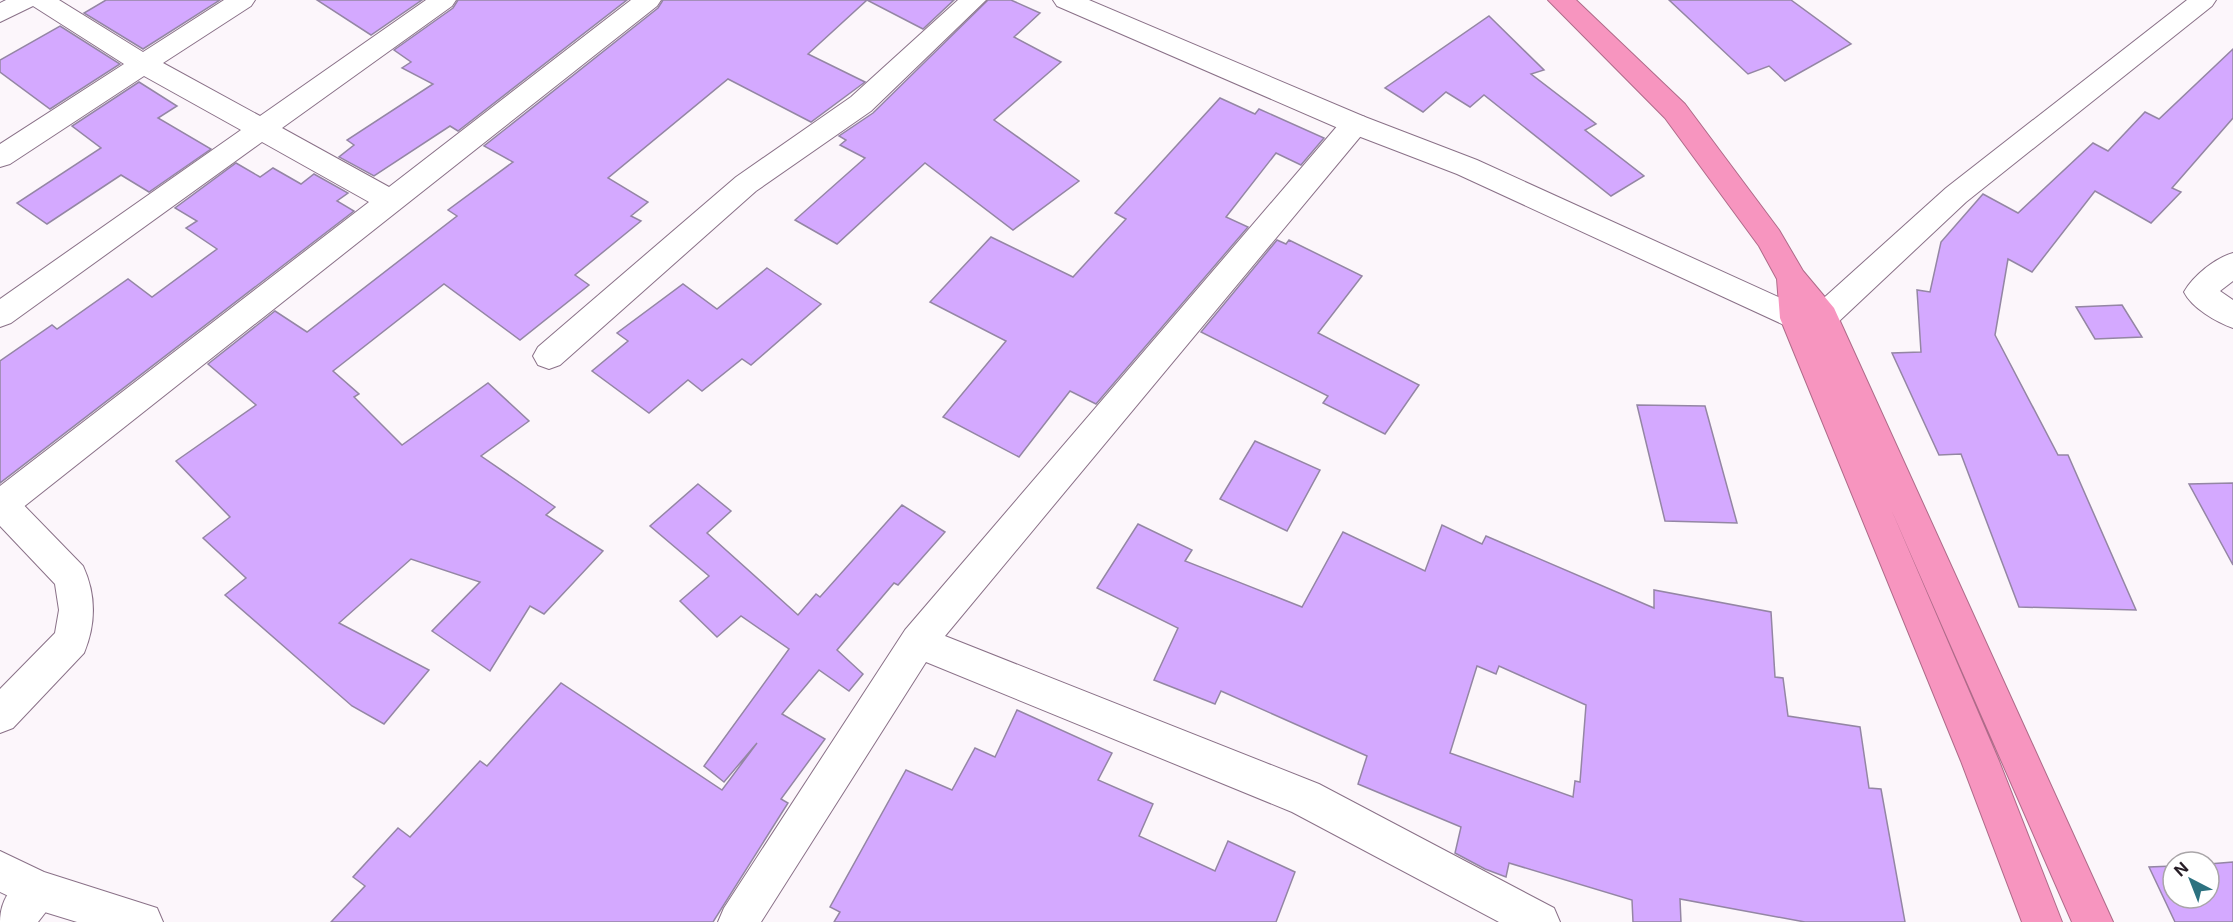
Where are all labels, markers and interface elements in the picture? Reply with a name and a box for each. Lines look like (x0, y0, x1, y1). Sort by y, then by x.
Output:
north arrow (2161, 850, 2221, 910)
text: N (2170, 857, 2192, 880)

